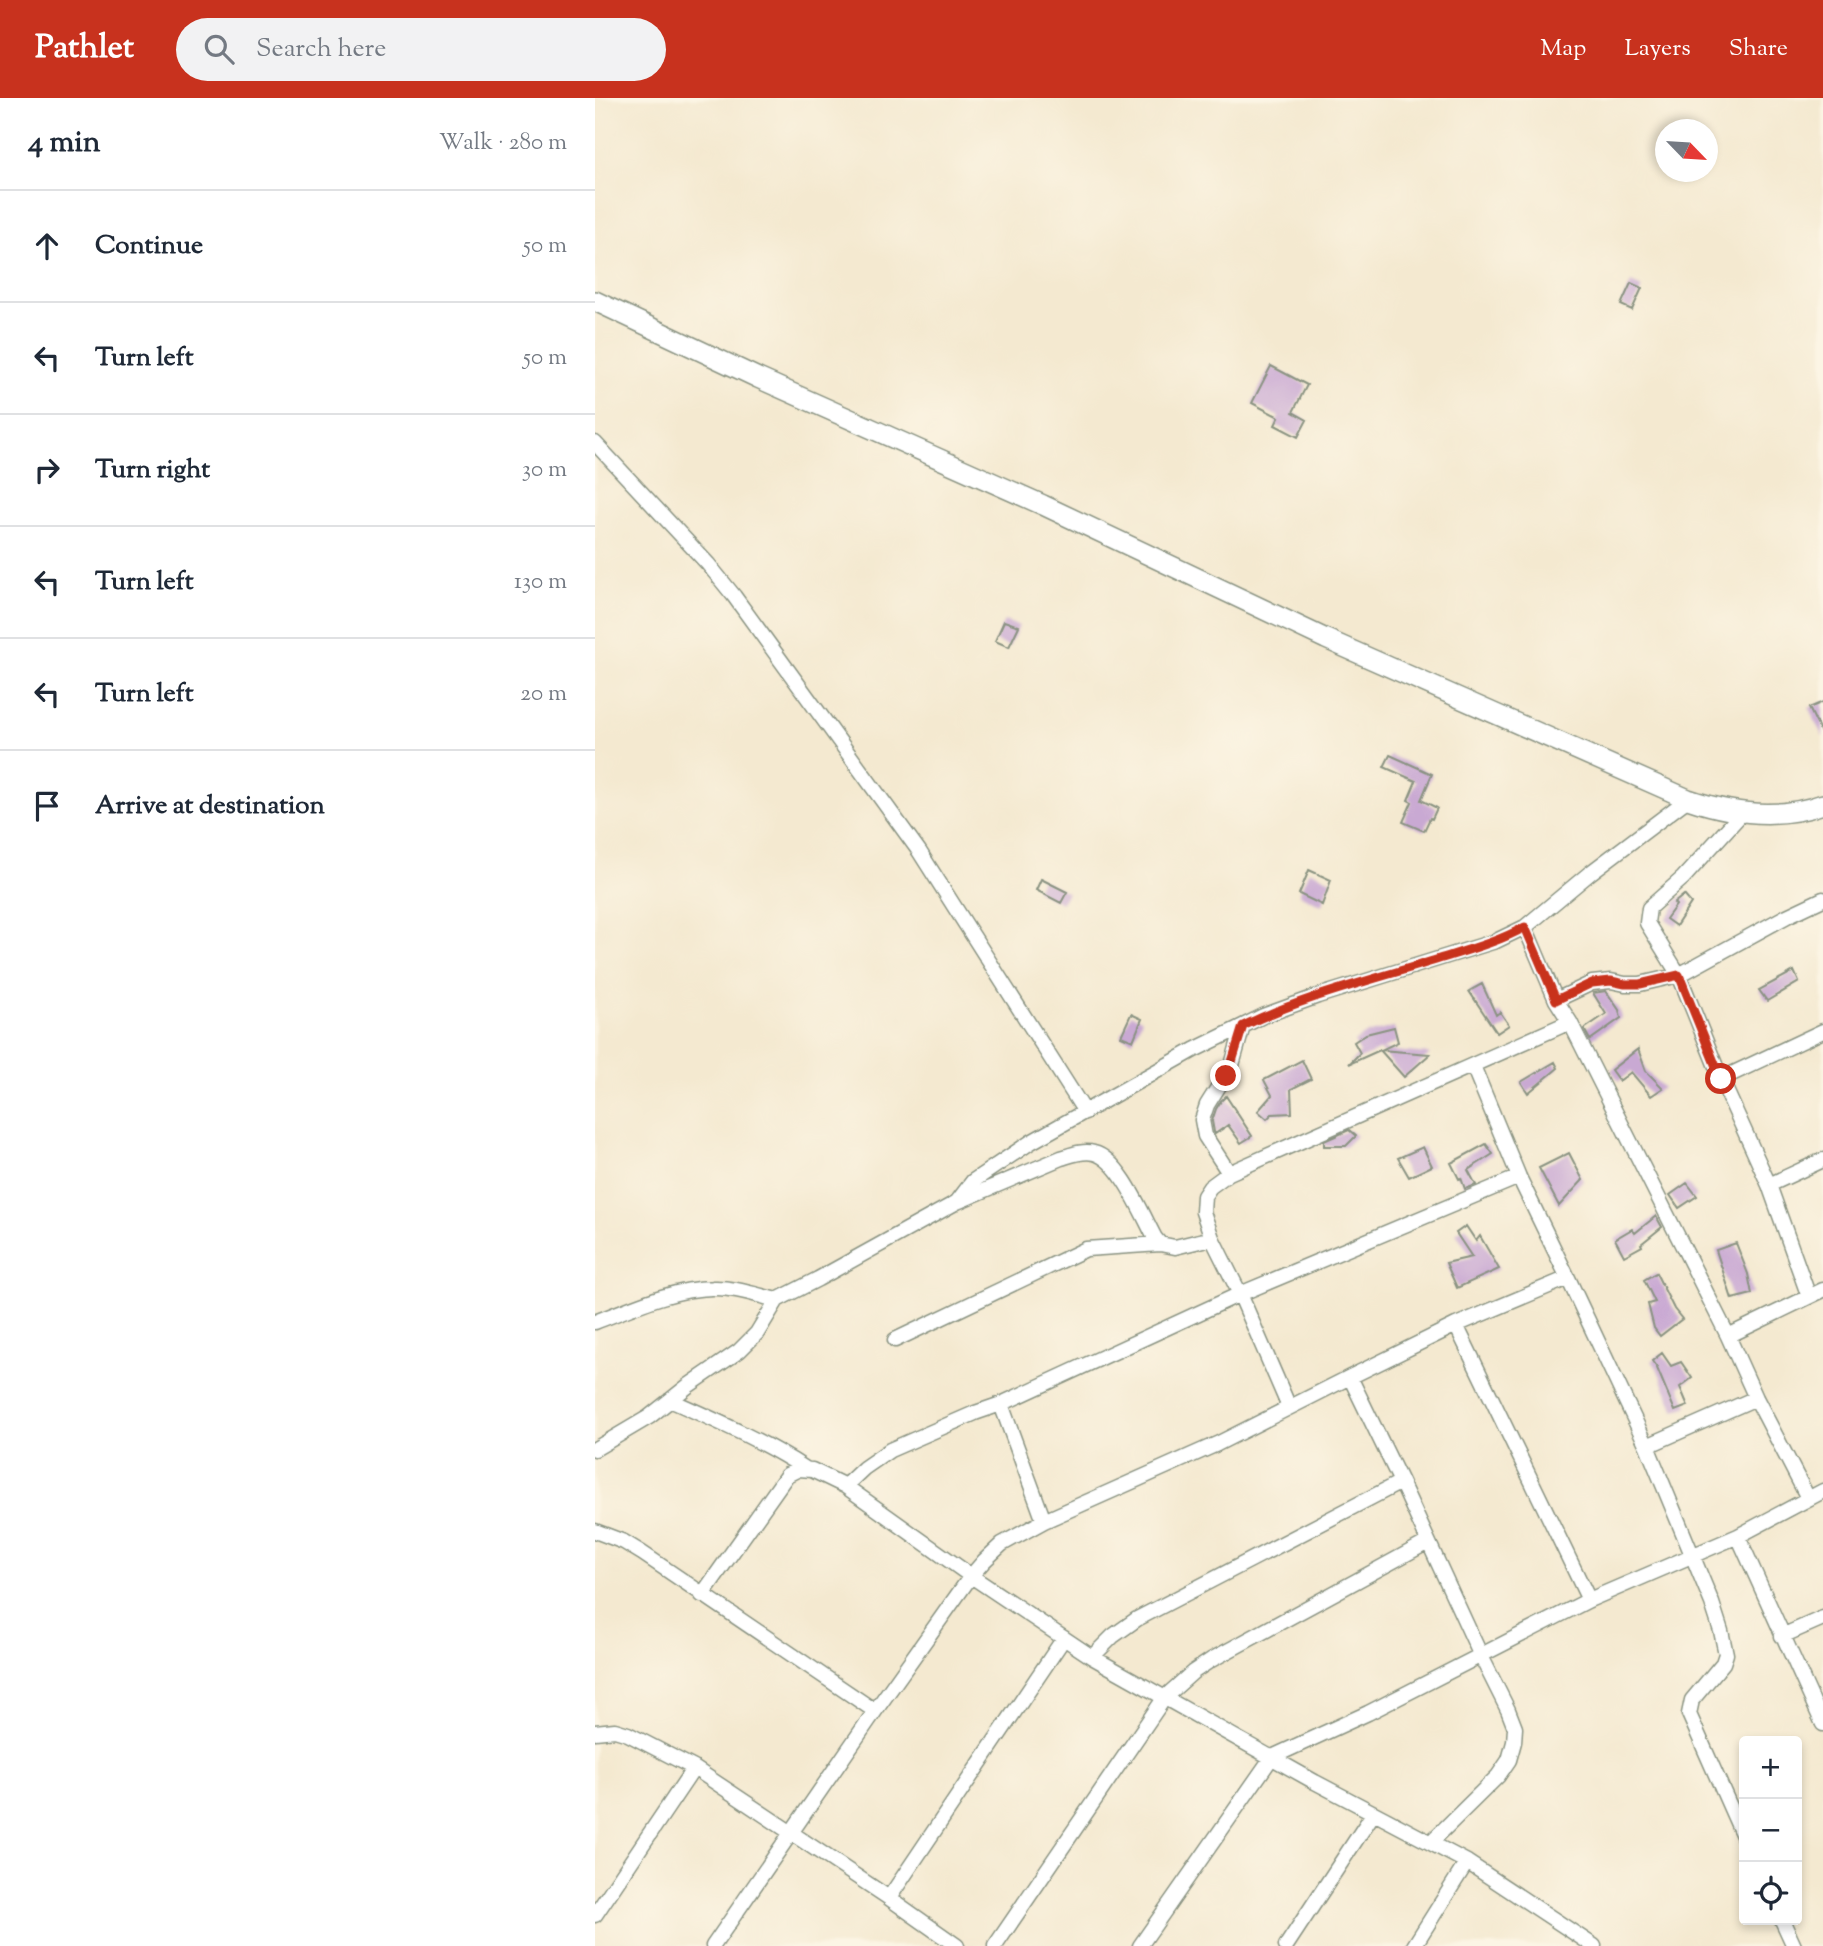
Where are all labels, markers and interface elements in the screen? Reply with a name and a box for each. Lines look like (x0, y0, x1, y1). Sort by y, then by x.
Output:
search box (176, 18, 666, 81)
text: Pathlet (35, 25, 134, 73)
icon: search (200, 30, 238, 68)
text: Search here (256, 31, 386, 68)
text: Map (1540, 32, 1586, 66)
text: Layers (1624, 32, 1691, 66)
text: Share (1729, 32, 1788, 66)
north arrow (1655, 119, 1718, 182)
text: 4 min (28, 122, 101, 165)
text: Walk · 280 m (439, 127, 567, 160)
icon: ahead (28, 227, 66, 265)
text: Continue (95, 228, 203, 265)
text: 50 m (523, 230, 567, 263)
icon: left (28, 339, 66, 377)
text: Turn left (95, 340, 194, 377)
text: 50 m (523, 342, 567, 375)
icon: right (28, 451, 66, 489)
text: Turn right (95, 452, 210, 489)
text: 30 m (522, 454, 567, 487)
icon: left (28, 563, 66, 601)
text: Turn left (95, 564, 194, 601)
text: 130 m (514, 566, 567, 599)
icon: left (28, 675, 66, 713)
text: Turn left (95, 676, 194, 713)
text: 20 m (520, 678, 567, 711)
icon: arrive (28, 787, 66, 825)
text: Arrive at destination (95, 788, 325, 825)
route end (1210, 1060, 1241, 1091)
route start (1705, 1063, 1736, 1094)
map controls (1739, 1736, 1802, 1925)
button: + (1739, 1736, 1802, 1799)
button: − (1739, 1799, 1802, 1862)
button: locate (1739, 1862, 1802, 1925)

